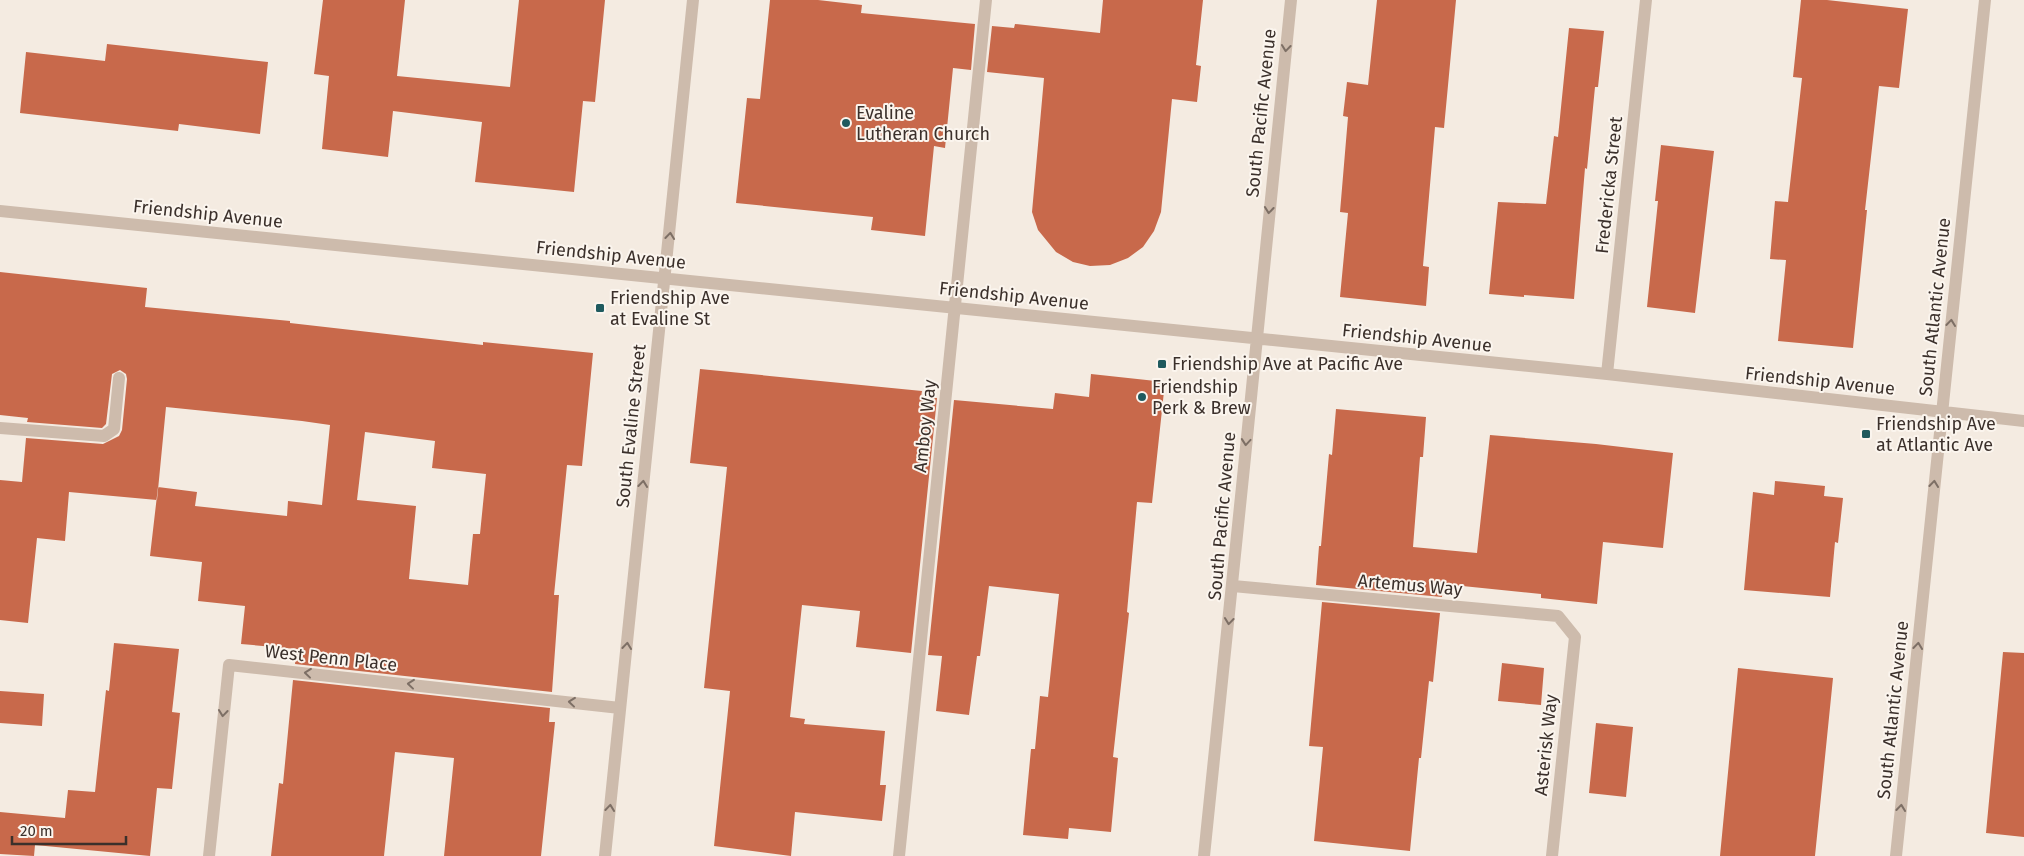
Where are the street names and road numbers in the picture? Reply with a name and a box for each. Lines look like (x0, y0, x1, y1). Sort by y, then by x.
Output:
street label: South Pacific Avenue (1241, 28, 1281, 198)
street label: Fredericka Street (1591, 115, 1627, 255)
street label: Friendship Avenue (132, 195, 284, 233)
street label: South Atlantic Avenue (1915, 217, 1955, 397)
street label: Friendship Avenue (535, 236, 687, 274)
street label: Friendship Avenue (938, 277, 1090, 315)
street label: Friendship Avenue (1341, 319, 1493, 357)
street label: South Evaline Street (611, 343, 651, 509)
street label: Friendship Avenue (1744, 362, 1896, 400)
street label: Amboy Way (909, 378, 941, 474)
street label: South Pacific Avenue (1204, 431, 1240, 601)
street label: Artemus Way (1357, 569, 1463, 601)
street label: South Atlantic Avenue (1873, 620, 1913, 800)
street label: West Penn Place (264, 640, 398, 676)
street label: Asterisk Way (1530, 693, 1562, 797)

